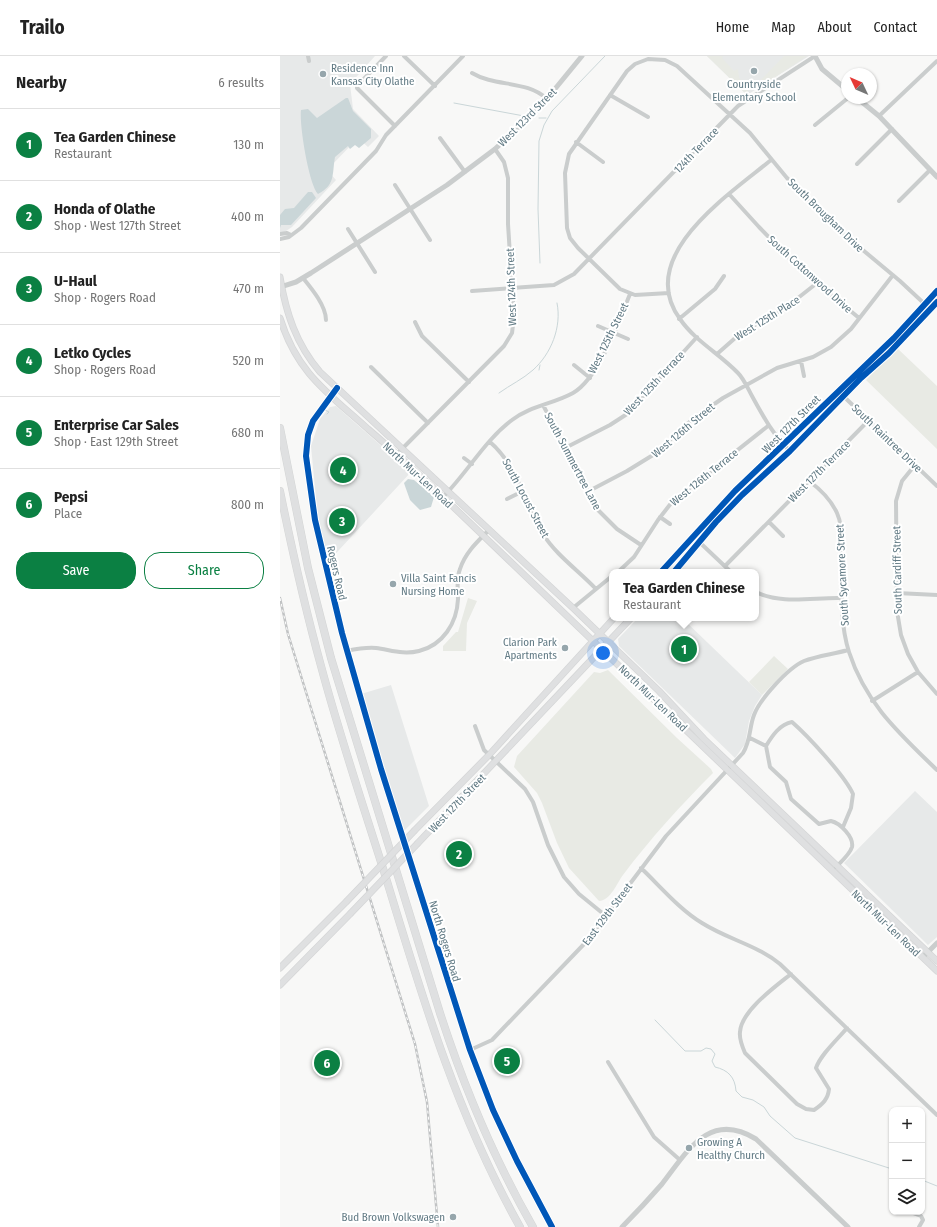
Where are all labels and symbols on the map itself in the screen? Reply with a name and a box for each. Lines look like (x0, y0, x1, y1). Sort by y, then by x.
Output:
place label: Residence Inn Kansas City Olathe (331, 62, 415, 88)
marker: Countryside Elementary School (749, 66, 759, 76)
north arrow (841, 68, 877, 104)
marker: Residence Inn Kansas City Olathe (318, 69, 328, 79)
place label: Countryside Elementary School (712, 78, 796, 104)
street label: West 123rd Street (495, 85, 560, 149)
street label: 124th Terrace (671, 125, 721, 176)
street label: South Brougham Drive (785, 176, 866, 255)
street label: South Cottonwood Drive (765, 233, 855, 316)
street label: West 124th Street (504, 248, 519, 326)
street label: West 125th Place (732, 293, 802, 344)
street label: West 125th Street (586, 300, 631, 376)
street label: West 125th Terrace (621, 349, 687, 418)
street label: West 127th Street (760, 392, 823, 456)
street label: West 126th Street (649, 400, 718, 460)
street label: South Raintree Drive (849, 401, 925, 475)
street label: South Summertree Lane (541, 410, 604, 512)
street label: West 127th Terrace (786, 438, 853, 505)
street label: North Mur-Len Road (380, 440, 455, 511)
street label: West 126th Terrace (668, 446, 741, 509)
pin: 4 (330, 455, 356, 485)
street label: South Locust Street (499, 456, 552, 540)
pin: 3 (329, 506, 355, 536)
street label: South Sycamore Street (833, 523, 852, 626)
street label: South Cardiff Street (890, 525, 905, 614)
street label: Rogers Road (324, 544, 349, 602)
place label: Villa Saint Fancis Nursing Home (401, 572, 477, 598)
marker: Villa Saint Fancis Nursing Home (388, 579, 398, 589)
pin: 1 (671, 634, 697, 664)
place label: Clarion Park Apartments (503, 636, 558, 662)
marker: Clarion Park Apartments (560, 643, 570, 653)
your location (593, 643, 613, 663)
street label: North Mur-Len Road (616, 662, 690, 735)
street label: West 127th Street (426, 771, 489, 836)
pin: 2 (446, 839, 472, 869)
street label: East 129th Street (580, 880, 635, 948)
street label: North Mur-Len Road (849, 887, 923, 960)
street label: North Rogers Road (426, 899, 463, 983)
pin: 5 (494, 1046, 520, 1076)
pin: 6 (314, 1048, 340, 1078)
place label: Growing A Healthy Church (697, 1136, 765, 1162)
marker: Growing A Healthy Church (684, 1143, 694, 1153)
place label: Bud Brown Volkswagen (342, 1211, 445, 1224)
marker: Bud Brown Volkswagen (448, 1212, 458, 1222)

